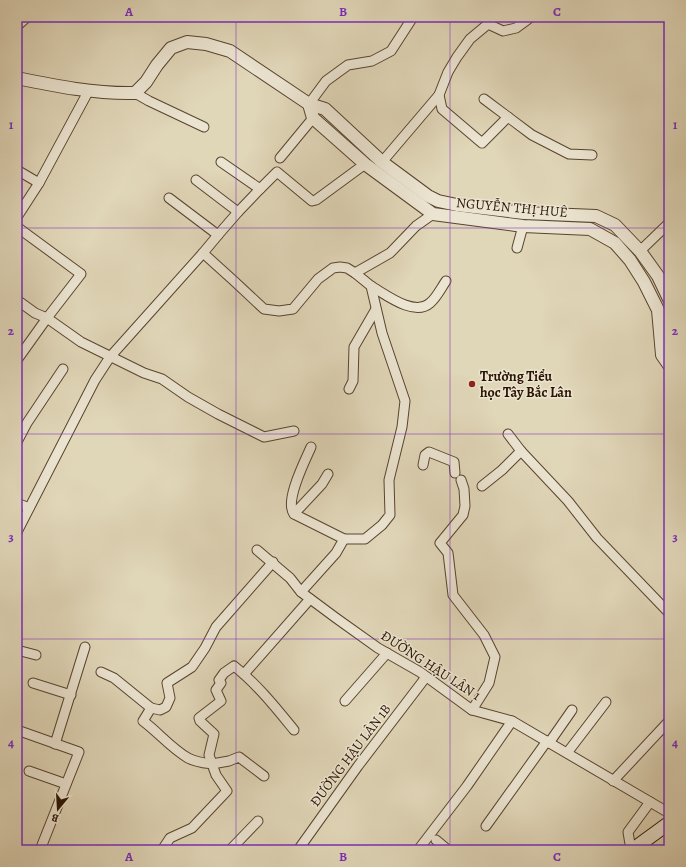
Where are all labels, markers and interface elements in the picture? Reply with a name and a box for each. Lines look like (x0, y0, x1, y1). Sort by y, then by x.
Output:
text: A (124, 3, 134, 20)
text: B (339, 3, 347, 20)
text: C (553, 3, 561, 20)
text: 1 (9, 116, 14, 133)
text: 1 (673, 116, 678, 133)
street label: NGUYỄN THỊ HUÊ (455, 193, 569, 222)
text: 2 (8, 322, 15, 339)
text: 2 (672, 322, 679, 339)
place label: Trường Tiểu học Tây Bắc Lân (480, 367, 572, 402)
marker: Trường Tiểu học Tây Bắc Lân (467, 379, 477, 389)
text: 3 (8, 528, 14, 545)
text: 3 (672, 528, 678, 545)
street label: ĐƯỜNG HẬU LÂN 1 (377, 626, 485, 705)
street label: ĐƯỜNG HẬU LÂN 1B (305, 700, 395, 811)
text: 4 (8, 734, 14, 751)
text: 4 (672, 734, 678, 751)
north arrow (38, 789, 78, 829)
text: B (49, 810, 61, 826)
text: A (124, 848, 134, 865)
text: B (339, 848, 347, 865)
text: C (553, 848, 561, 865)

